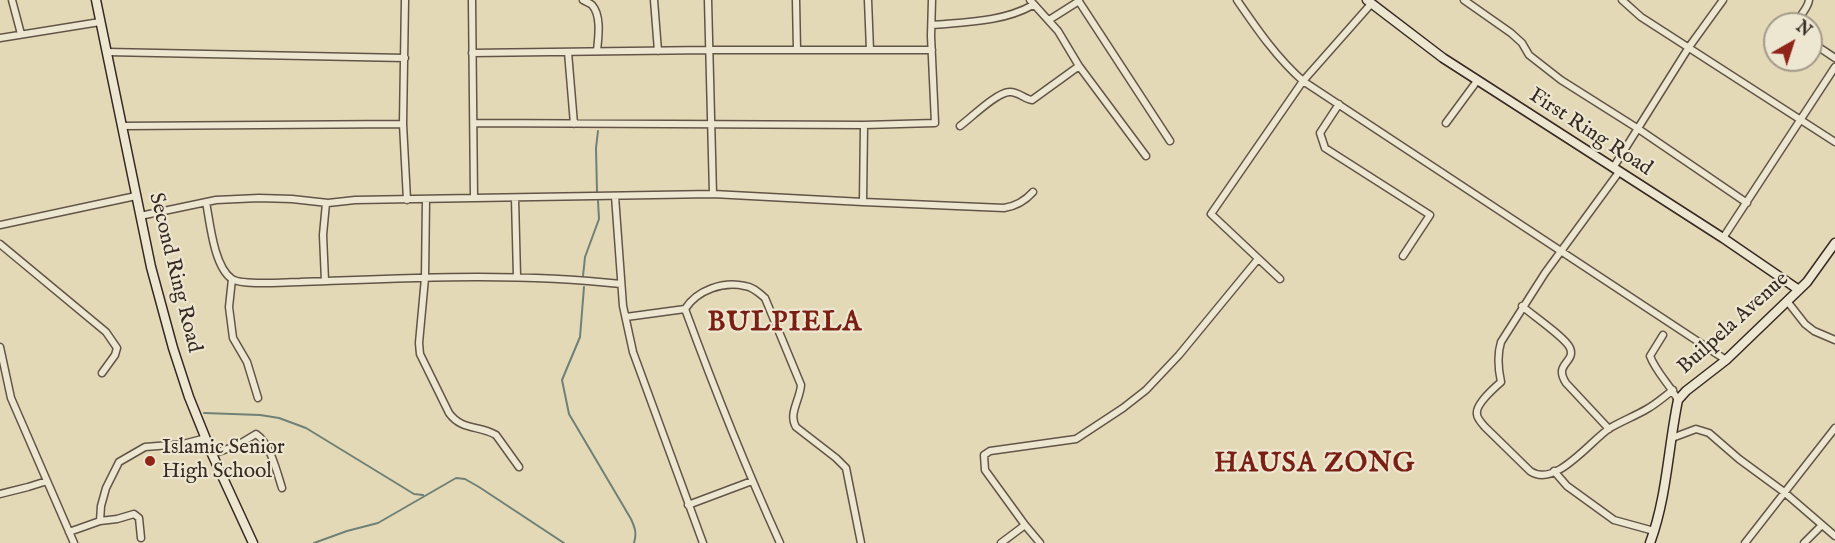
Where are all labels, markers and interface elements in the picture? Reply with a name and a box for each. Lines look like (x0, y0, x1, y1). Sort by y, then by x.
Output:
north arrow (1763, 12, 1823, 72)
text: N (1791, 17, 1815, 42)
street label: First Ring Road (1524, 84, 1656, 182)
street label: Second Ring Road (142, 191, 206, 355)
street label: Builpela Avenue (1673, 268, 1795, 380)
district label: BULPIELA (708, 308, 862, 340)
place label: Islamic Senior High School (162, 436, 285, 486)
district label: HAUSA ZONG (1214, 449, 1416, 481)
marker: Islamic Senior High School (143, 454, 157, 468)

